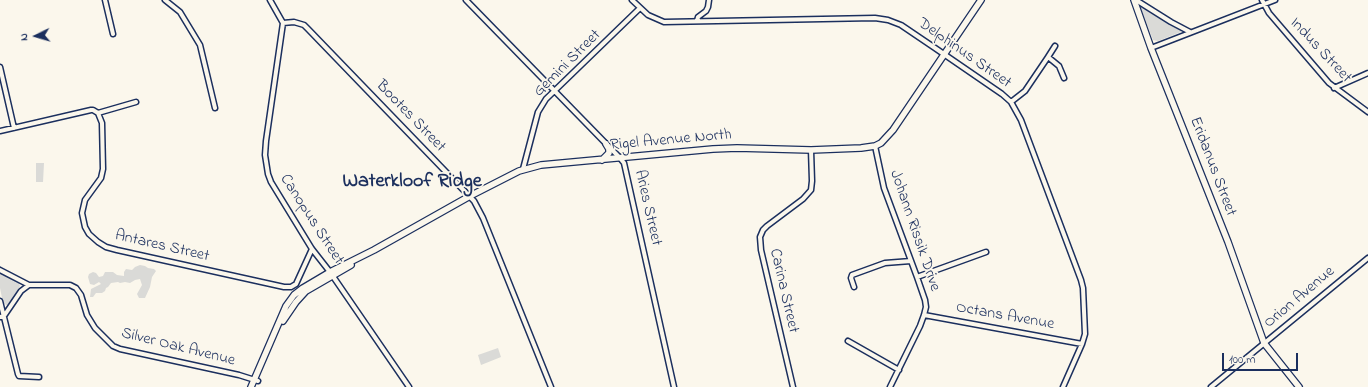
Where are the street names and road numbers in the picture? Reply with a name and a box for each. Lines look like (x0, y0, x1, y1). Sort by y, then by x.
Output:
street label: Indus Street (1285, 14, 1355, 88)
street label: Delphinus Street (914, 15, 1014, 93)
street label: Gemini Street (530, 26, 606, 102)
street label: Bootes Street (371, 77, 449, 157)
street label: Eridanus Street (1184, 115, 1240, 219)
street label: Rigel Avenue North (610, 126, 732, 156)
street label: Aries Street (629, 168, 665, 248)
street label: Johann Rissik Drive (884, 168, 944, 294)
street label: Canopus Street (275, 171, 347, 269)
street label: Antares Street (113, 227, 211, 267)
street label: Carina Street (764, 247, 802, 335)
street label: Orion Avenue (1261, 263, 1339, 333)
street label: Octans Avenue (954, 299, 1056, 335)
street label: Silver Oak Avenue (119, 325, 237, 371)

